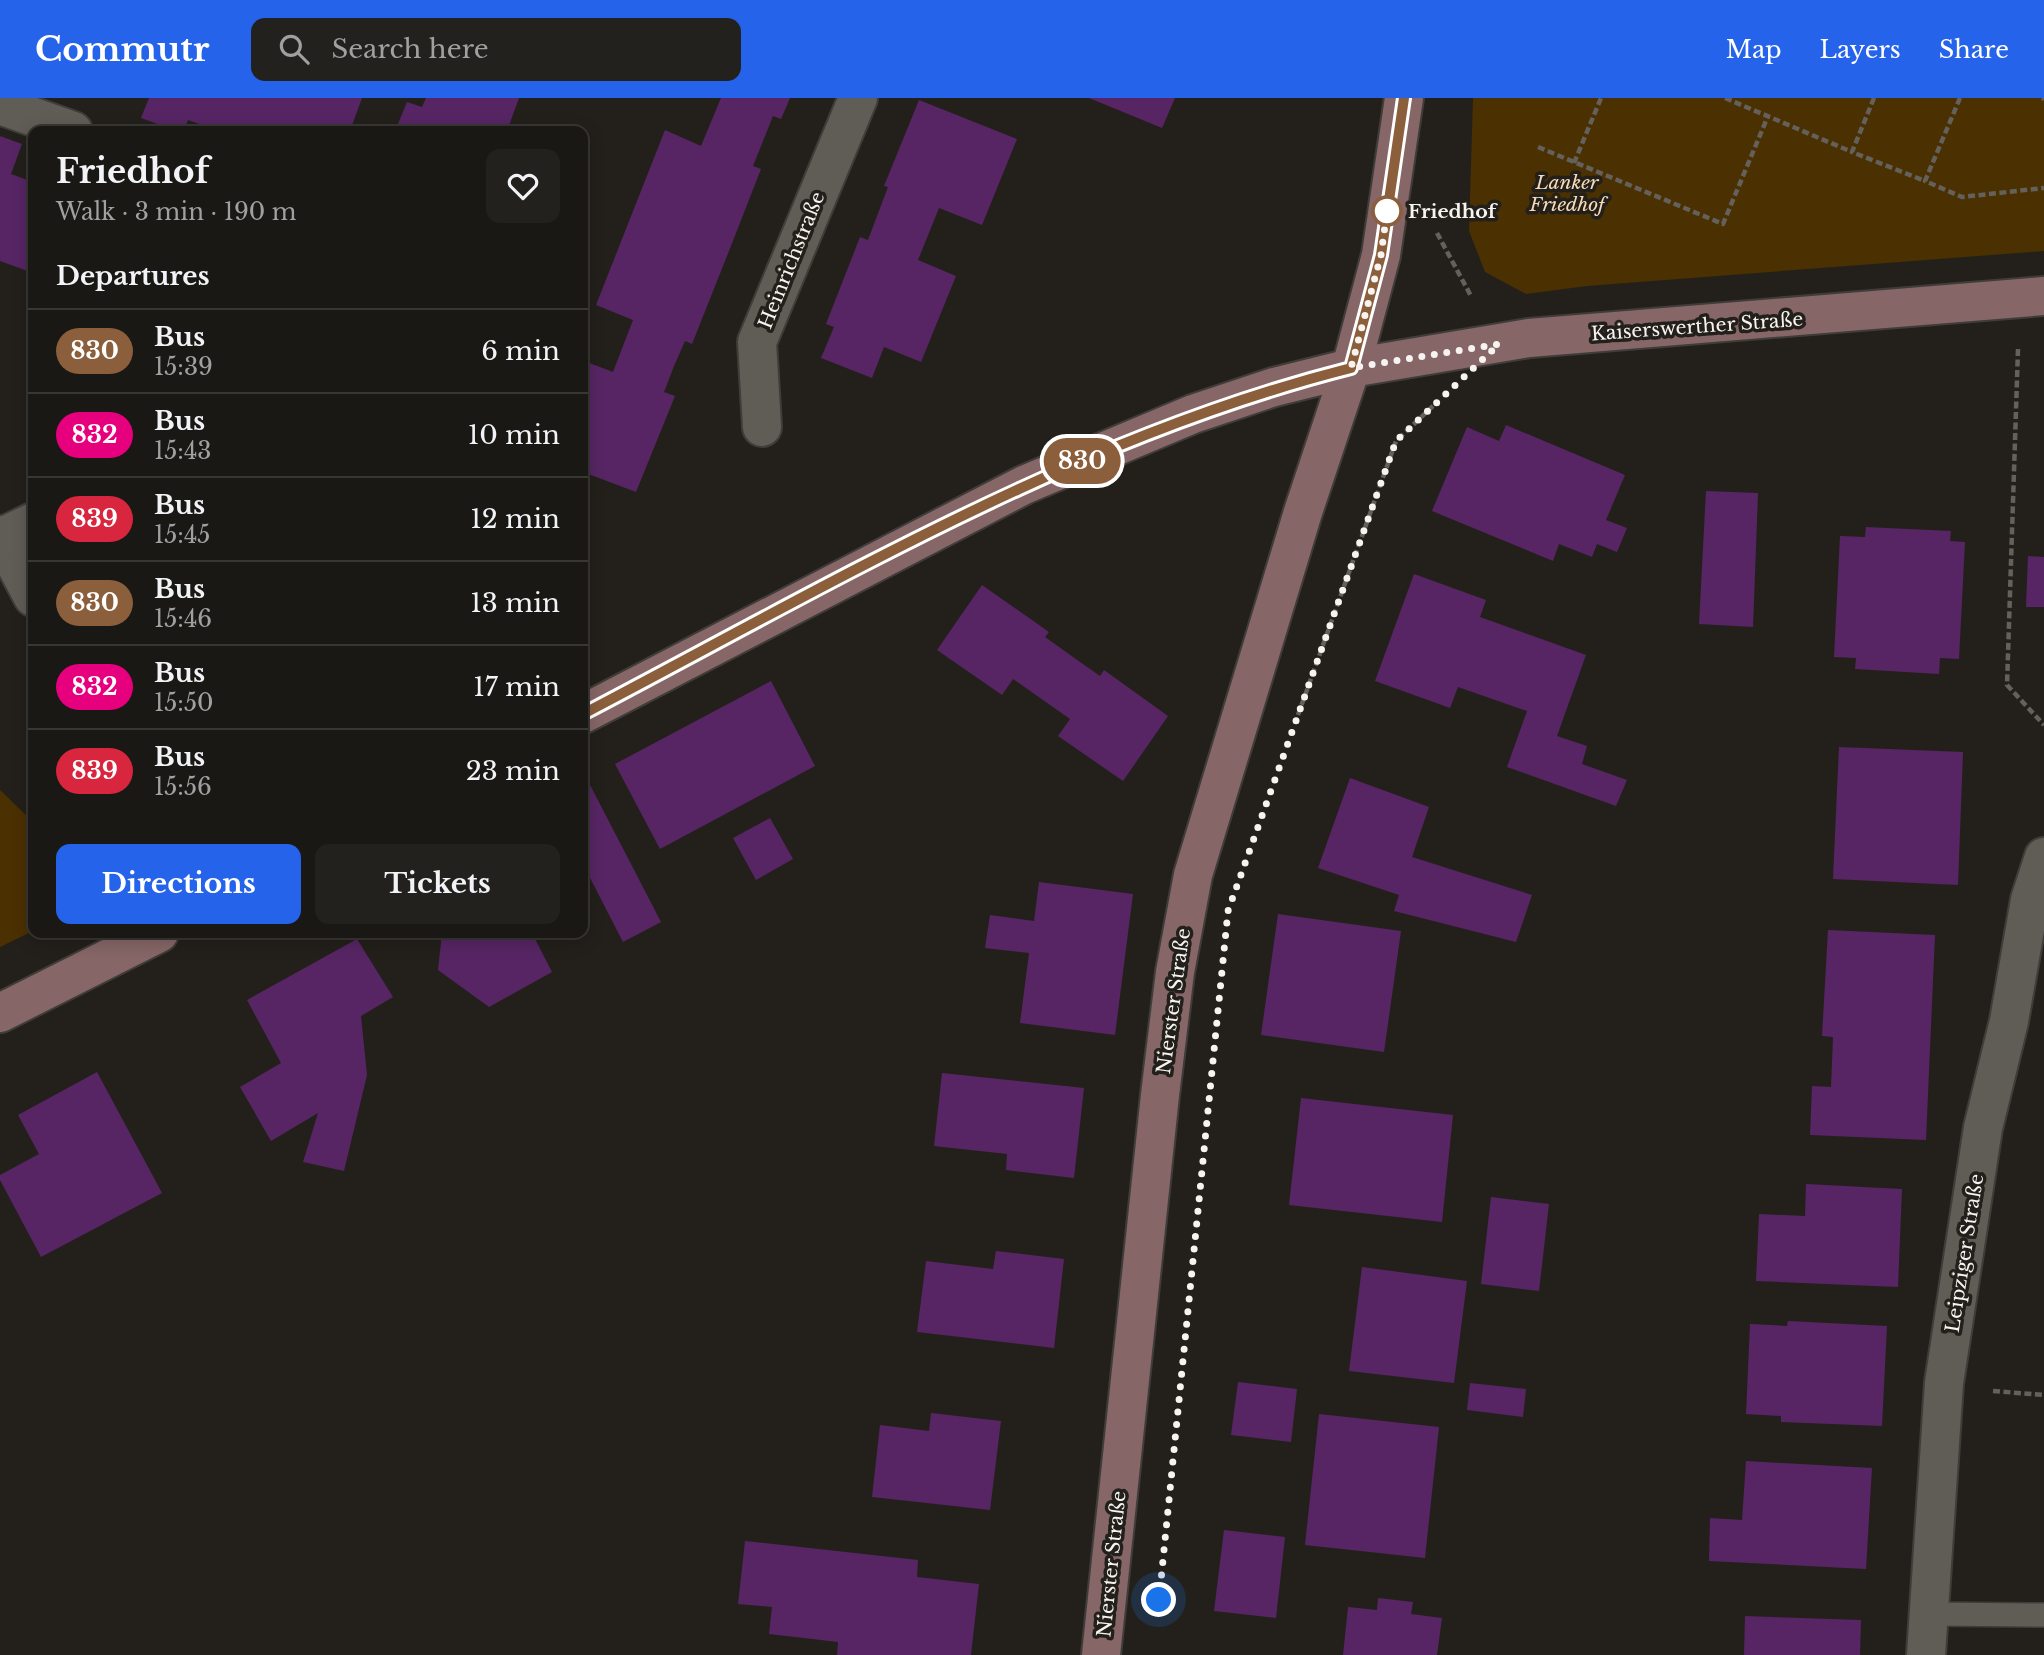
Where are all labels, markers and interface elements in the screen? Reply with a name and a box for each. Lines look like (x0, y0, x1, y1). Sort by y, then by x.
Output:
search box (251, 18, 741, 81)
text: Commutr (35, 29, 209, 70)
icon: search (275, 30, 313, 68)
text: Search here (331, 33, 489, 65)
text: Map (1726, 35, 1782, 64)
text: Layers (1820, 35, 1901, 64)
text: Share (1939, 35, 2009, 64)
button: heart (486, 149, 560, 223)
text: Friedhof (56, 151, 209, 192)
park label: Lanker Friedhof (1529, 171, 1609, 216)
street label: Heinrichstraße (754, 188, 829, 332)
marker: Friedhof (1372, 196, 1402, 226)
text: Walk · 3 min · 190 m (56, 198, 297, 226)
place label: Friedhof (1408, 200, 1499, 223)
text: Departures (56, 260, 210, 292)
street label: Kaiserswerther Straße (1590, 308, 1804, 345)
text: Bus (154, 321, 205, 353)
text: 6 min (481, 335, 560, 367)
text: 830 (70, 336, 119, 365)
text: 15:39 (154, 353, 213, 381)
text: Bus (154, 405, 205, 437)
text: 10 min (468, 419, 560, 451)
text: 832 (71, 420, 118, 449)
text: 15:43 (154, 437, 212, 465)
line badge: 830 (1042, 438, 1122, 484)
text: 830 (1058, 446, 1106, 475)
text: Bus (154, 489, 205, 521)
text: 12 min (470, 503, 560, 535)
text: 839 (71, 504, 118, 533)
text: 15:45 (154, 521, 210, 549)
text: Bus (154, 573, 205, 605)
text: 13 min (470, 587, 560, 619)
text: 830 (70, 588, 119, 617)
text: 15:46 (154, 605, 212, 633)
text: Bus (154, 657, 205, 689)
text: 17 min (473, 671, 560, 703)
text: 832 (71, 672, 118, 701)
text: 15:50 (154, 689, 213, 717)
text: Bus (154, 741, 205, 773)
text: 23 min (466, 755, 560, 787)
text: 839 (71, 756, 118, 785)
text: 15:56 (154, 773, 212, 801)
button: Directions (56, 844, 301, 924)
button: Tickets (315, 844, 560, 924)
street label: Nierster Straße (1152, 927, 1195, 1075)
street label: Leipziger Straße (1941, 1172, 1988, 1334)
street label: Nierster Straße (1092, 1490, 1131, 1638)
your location (1141, 1582, 1176, 1617)

